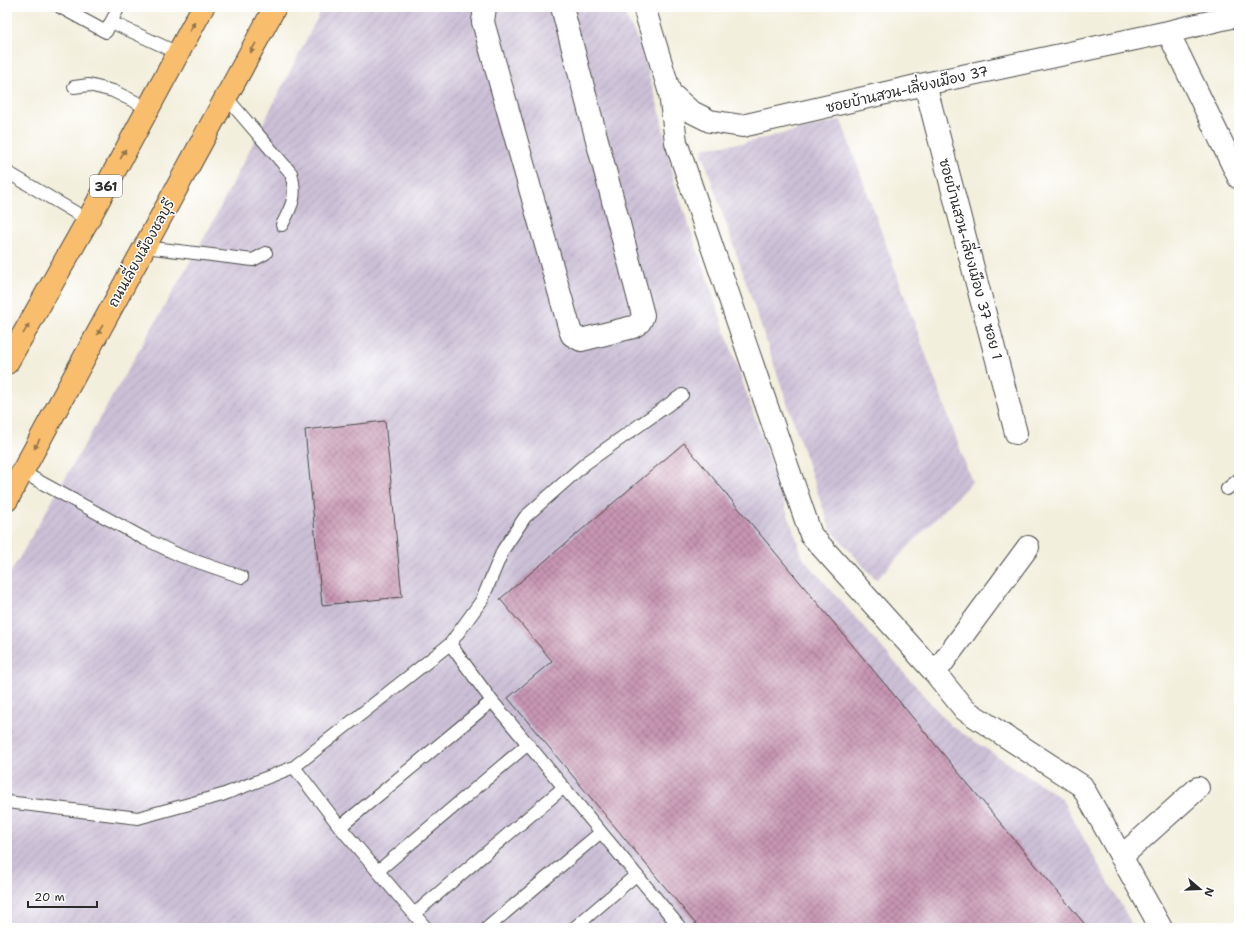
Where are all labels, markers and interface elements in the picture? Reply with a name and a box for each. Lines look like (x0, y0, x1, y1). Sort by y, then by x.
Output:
one-way arrow (188, 22, 195, 33)
one-way arrow (250, 43, 256, 54)
street label: ซอยบ้านสวน-เลี่ยงเมือง 37 (823, 58, 990, 116)
one-way arrow (120, 148, 127, 160)
street label: ซอยบ้านสวน-เลี่ยงเมือง 37 ซอย 1 (935, 155, 1010, 362)
road number: 361 (90, 175, 122, 197)
street label: ถนนเลี่ยงเมืองชลบุรี (100, 194, 179, 311)
one-way arrow (23, 323, 30, 335)
one-way arrow (96, 324, 103, 336)
one-way arrow (34, 438, 41, 450)
north arrow (1180, 869, 1220, 909)
scale bar (28, 883, 97, 909)
text: N (1200, 886, 1217, 899)
text: 20 m (34, 889, 65, 905)

